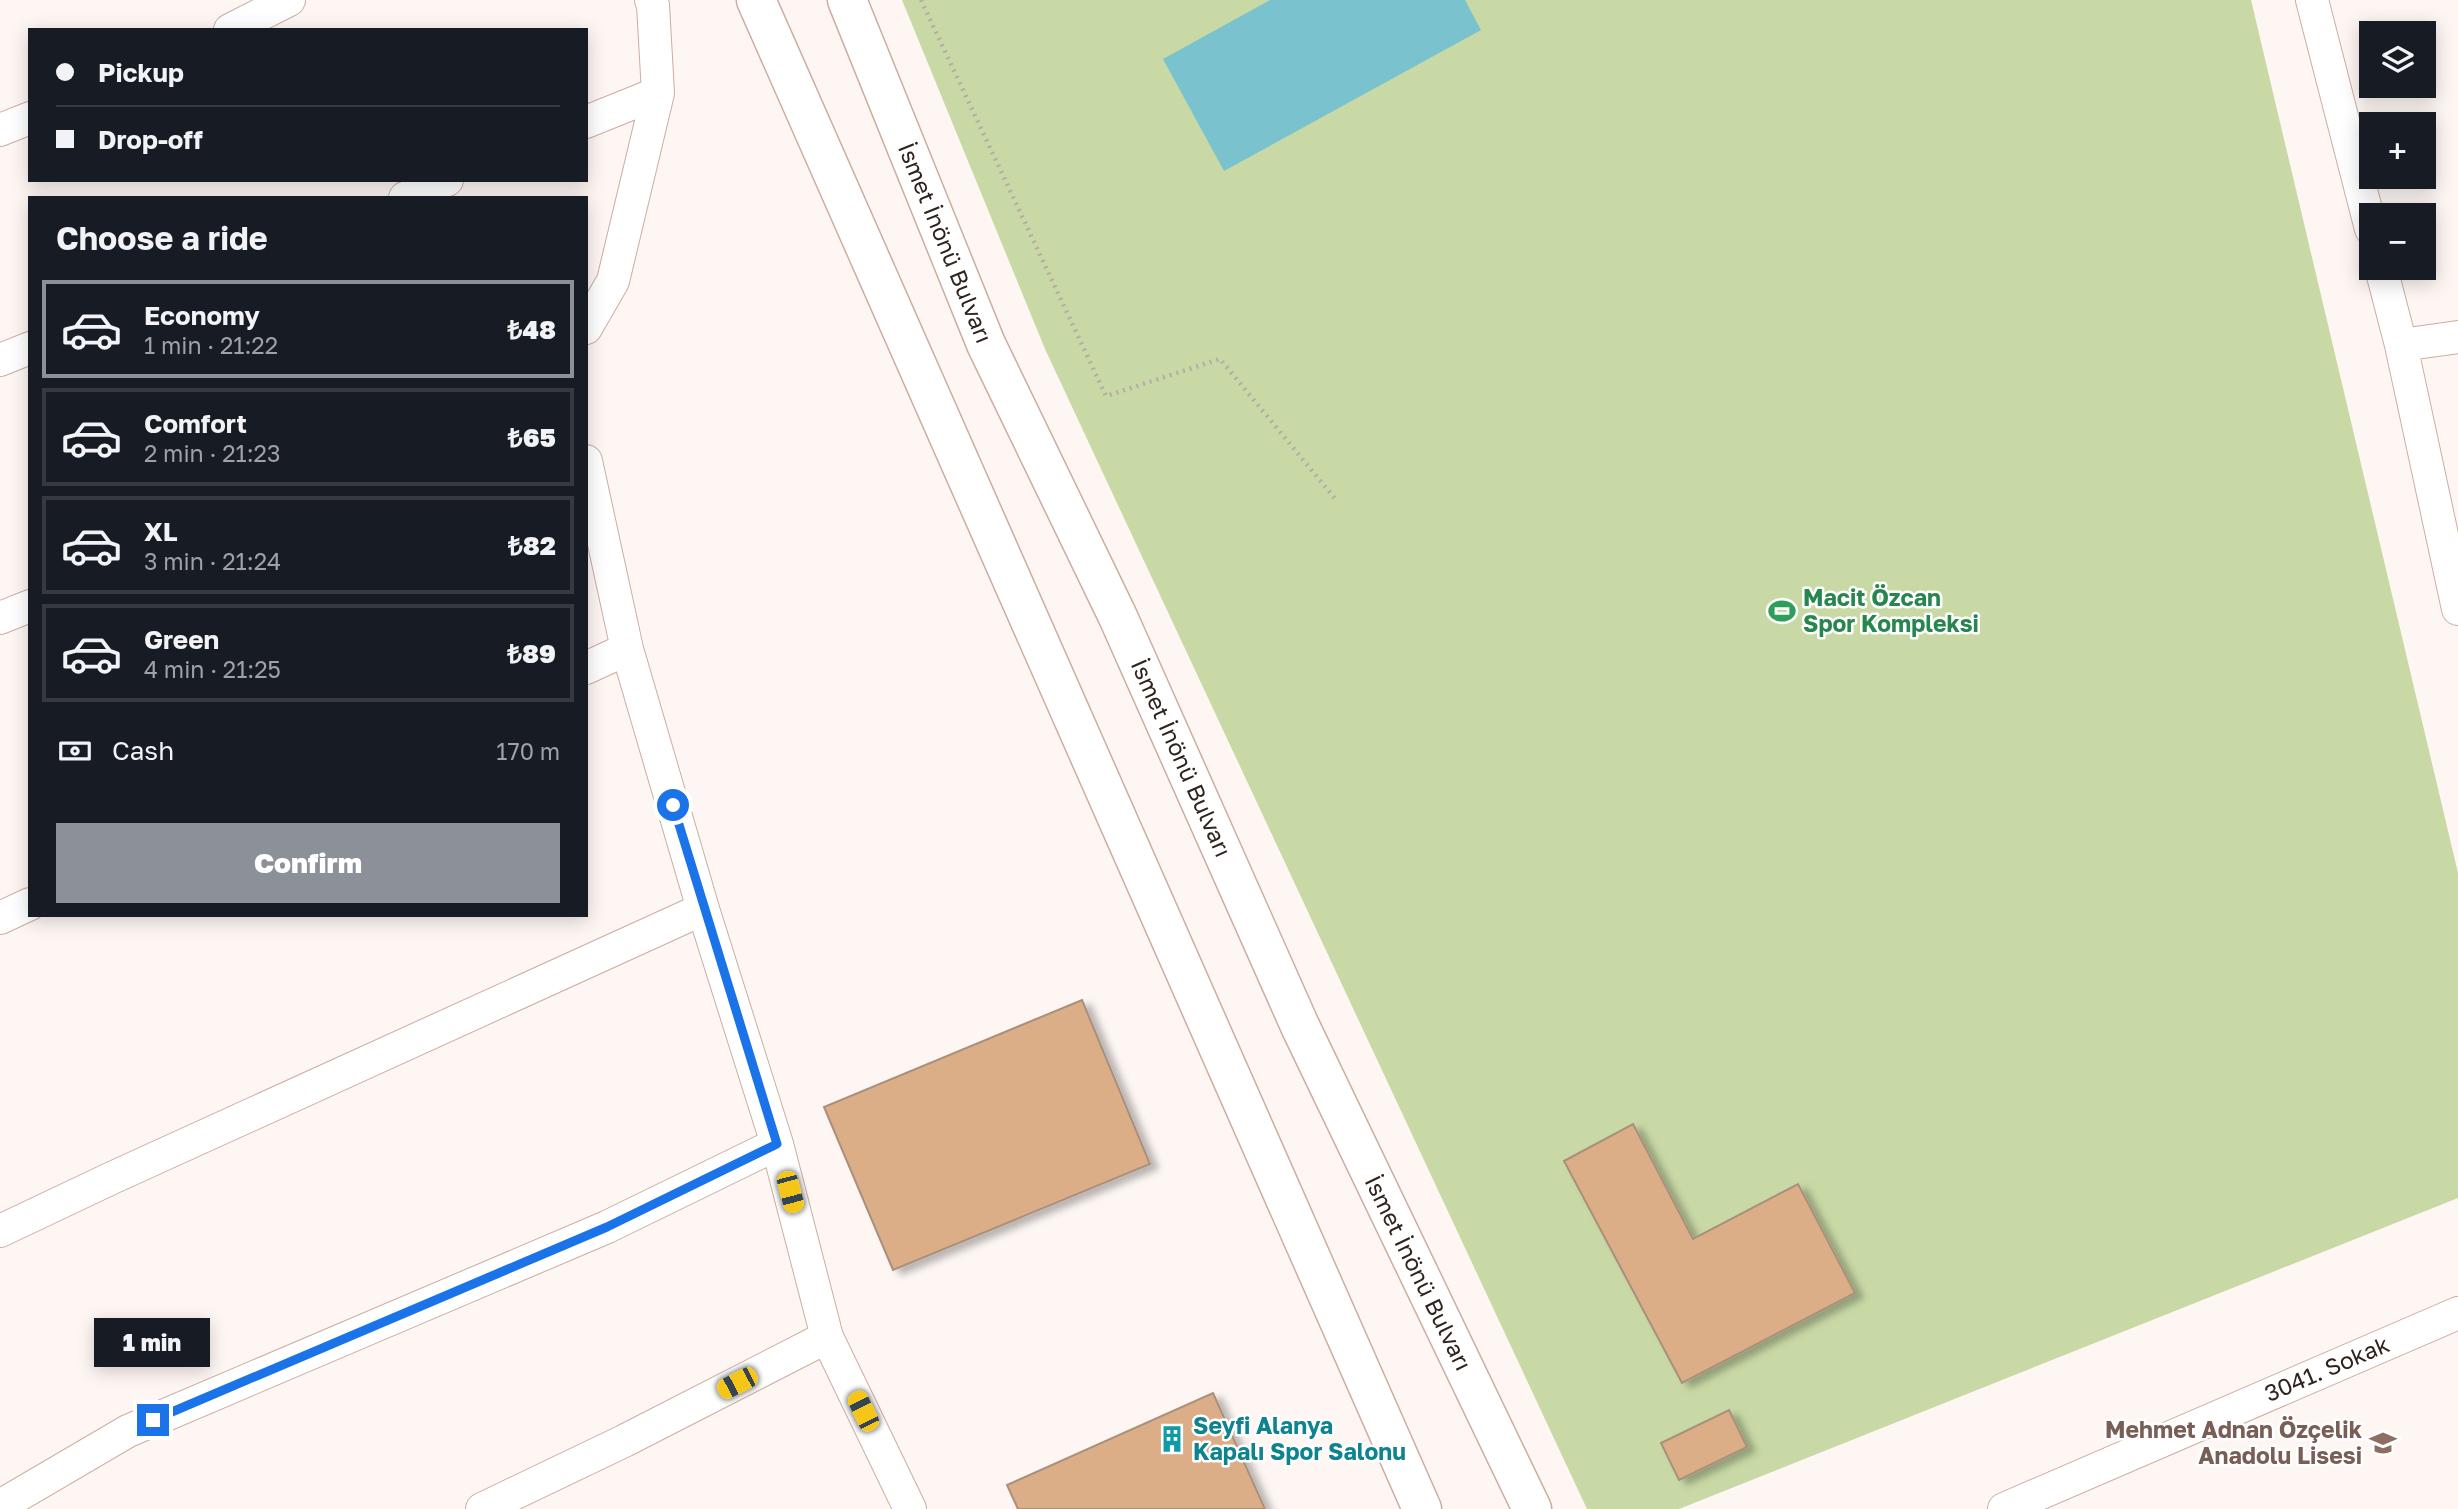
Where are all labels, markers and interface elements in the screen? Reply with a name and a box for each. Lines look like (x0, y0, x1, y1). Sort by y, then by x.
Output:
map controls (2359, 21, 2436, 280)
button: layers (2359, 21, 2436, 98)
text: Pickup (98, 57, 184, 88)
button: + (2359, 112, 2436, 189)
text: Drop-off (98, 124, 203, 155)
street label: İsmet İnönü Bulvarı (893, 138, 999, 347)
button: − (2359, 203, 2436, 280)
text: Choose a ride (56, 219, 268, 257)
icon: car (60, 298, 123, 361)
text: Economy (144, 300, 260, 331)
text: ₺48 (508, 314, 556, 345)
text: 1 min · 21:22 (144, 331, 278, 359)
icon: car (60, 406, 123, 469)
text: Comfort (144, 408, 247, 439)
text: ₺65 (508, 422, 556, 453)
text: 2 min · 21:23 (144, 439, 280, 467)
icon: car (60, 514, 123, 577)
text: XL (144, 516, 178, 547)
text: ₺82 (508, 530, 556, 561)
text: 3 min · 21:24 (144, 547, 281, 575)
place label: Macit Özcan Spor Kompleksi (1803, 583, 1979, 637)
sports icon: Macit Özcan Spor Kompleksi (1767, 596, 1797, 626)
icon: car (60, 622, 123, 685)
text: Green (144, 624, 219, 655)
text: ₺89 (507, 638, 556, 669)
street label: İsmet İnönü Bulvarı (1126, 654, 1238, 861)
text: 4 min · 21:25 (144, 655, 281, 683)
icon: cash (56, 732, 94, 770)
text: Cash (112, 735, 174, 766)
text: 170 m (496, 737, 560, 765)
route start (657, 789, 689, 821)
button: Confirm (56, 823, 560, 903)
car (775, 1169, 806, 1215)
street label: İsmet İnönü Bulvarı (1360, 1170, 1478, 1375)
callout: 1 min (95, 1318, 211, 1368)
text: 1 min (123, 1328, 181, 1356)
street label: 3041. Sokak (2260, 1329, 2393, 1407)
car (714, 1364, 761, 1402)
car (845, 1388, 882, 1434)
route end (137, 1404, 169, 1436)
place label: Seyfi Alanya Kapalı Spor Salonu (1193, 1411, 1406, 1465)
place label: Mehmet Adnan Özçelik Anadolu Lisesi (2105, 1415, 2363, 1469)
building icon: Seyfi Alanya Kapalı Spor Salonu (1157, 1424, 1187, 1454)
school or university icon: Mehmet Adnan Özçelik Anadolu Lisesi (2368, 1428, 2398, 1458)

